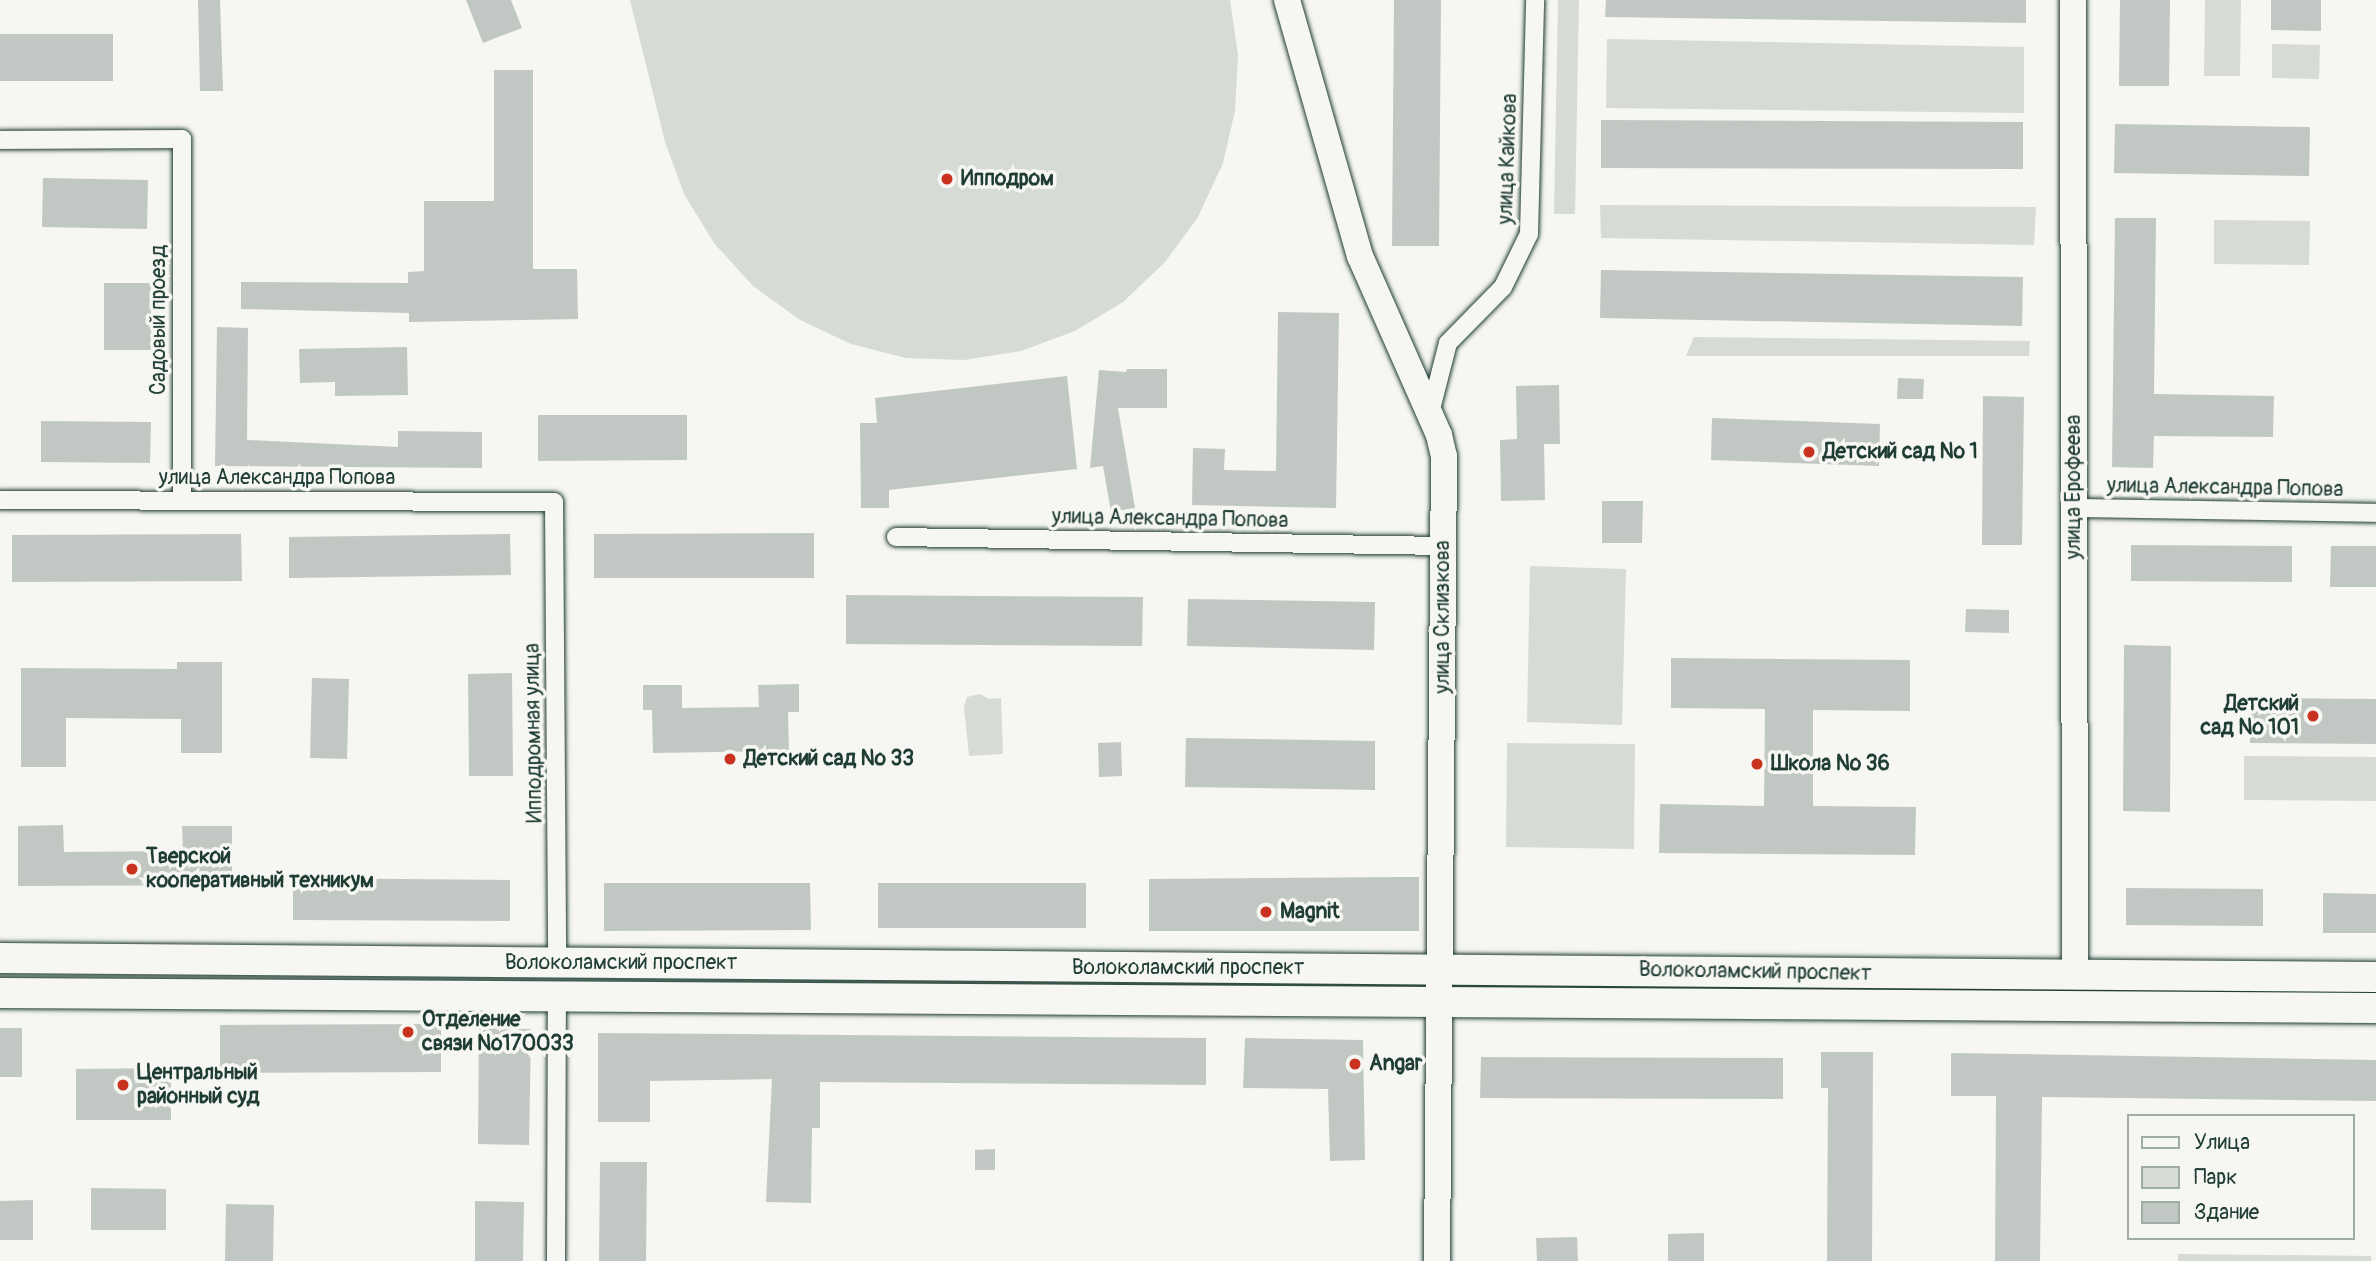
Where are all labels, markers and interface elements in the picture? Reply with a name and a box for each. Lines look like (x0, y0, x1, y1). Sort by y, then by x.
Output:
street label: улица Кайкова (1493, 93, 1523, 225)
place label: Ипподром (961, 166, 1054, 192)
marker: Ипподром (939, 171, 955, 187)
street label: Садовый проезд (146, 245, 172, 395)
street label: улица Ерофеева (2061, 415, 2087, 559)
place label: Детский сад № 1 (1823, 439, 1978, 465)
marker: Детский сад № 1 (1801, 444, 1817, 460)
street label: улица Александра Попова (159, 465, 395, 491)
street label: улица Александра Попова (2107, 473, 2343, 503)
street label: улица Александра Попова (1052, 504, 1288, 534)
street label: улица Склизкова (1430, 540, 1456, 694)
street label: Ипподромная улица (520, 643, 548, 823)
place label: Детский сад № 101 (2201, 691, 2299, 741)
marker: Детский сад № 101 (2305, 708, 2321, 724)
place label: Детский сад № 33 (744, 746, 914, 772)
marker: Детский сад № 33 (722, 751, 738, 767)
place label: Школа № 36 (1771, 751, 1890, 777)
marker: Школа № 36 (1749, 756, 1765, 772)
place label: Тверской кооперативный техникум (146, 844, 374, 894)
marker: Тверской кооперативный техникум (124, 861, 140, 877)
place label: Magnit (1280, 899, 1340, 925)
marker: Magnit (1258, 904, 1274, 920)
street label: Волоколамский проспект (505, 950, 737, 976)
street label: Волоколамский проспект (1072, 955, 1304, 981)
street label: Волоколамский проспект (1638, 957, 1872, 987)
place label: Отделение связи №170033 (422, 1007, 574, 1057)
marker: Отделение связи №170033 (400, 1024, 416, 1040)
place label: Angar (1369, 1051, 1422, 1077)
marker: Angar (1347, 1056, 1363, 1072)
place label: Центральный районный суд (137, 1060, 259, 1110)
marker: Центральный районный суд (115, 1077, 131, 1093)
legend (2128, 1114, 2355, 1240)
text: Улица (2194, 1129, 2250, 1156)
text: Парк (2194, 1164, 2237, 1191)
text: Здание (2194, 1199, 2259, 1226)

